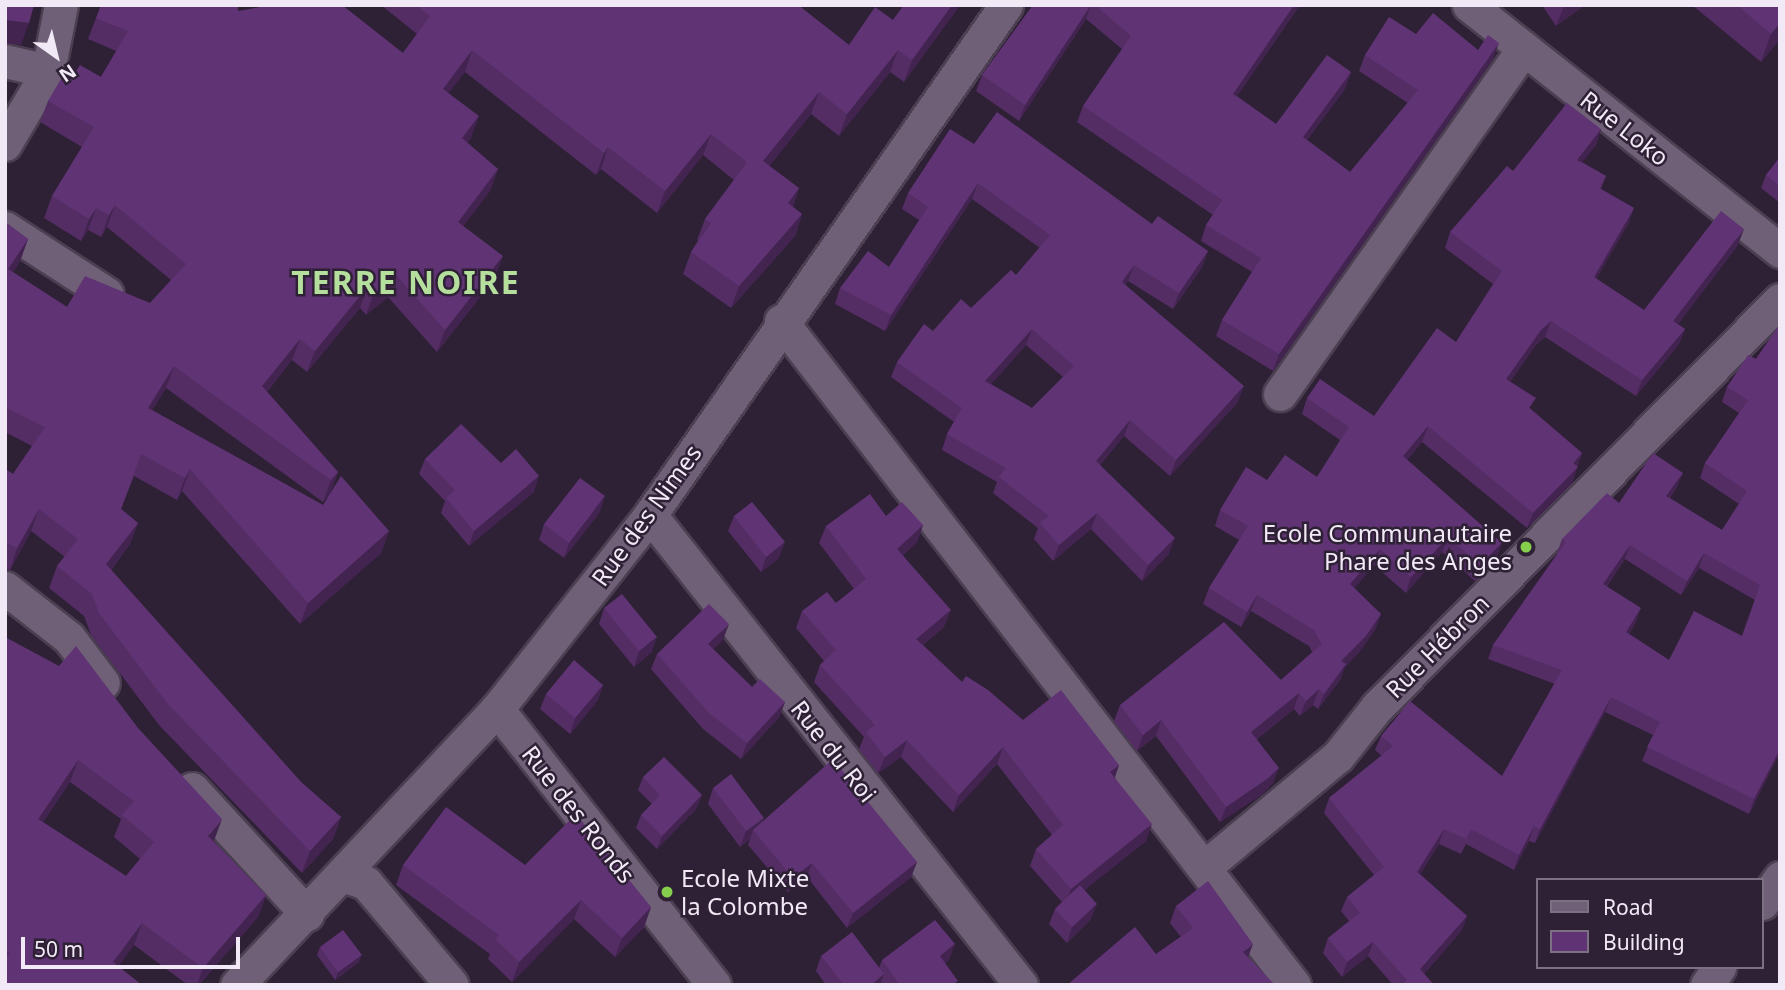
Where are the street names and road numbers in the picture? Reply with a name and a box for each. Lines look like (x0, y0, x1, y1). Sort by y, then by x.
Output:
street label: Rue Loko (1575, 85, 1675, 171)
street label: Rue des Nimes (585, 439, 707, 591)
street label: Rue Hébron (1379, 588, 1495, 704)
street label: Rue du Roi (785, 694, 883, 808)
street label: Rue des Ronds (517, 740, 641, 888)

